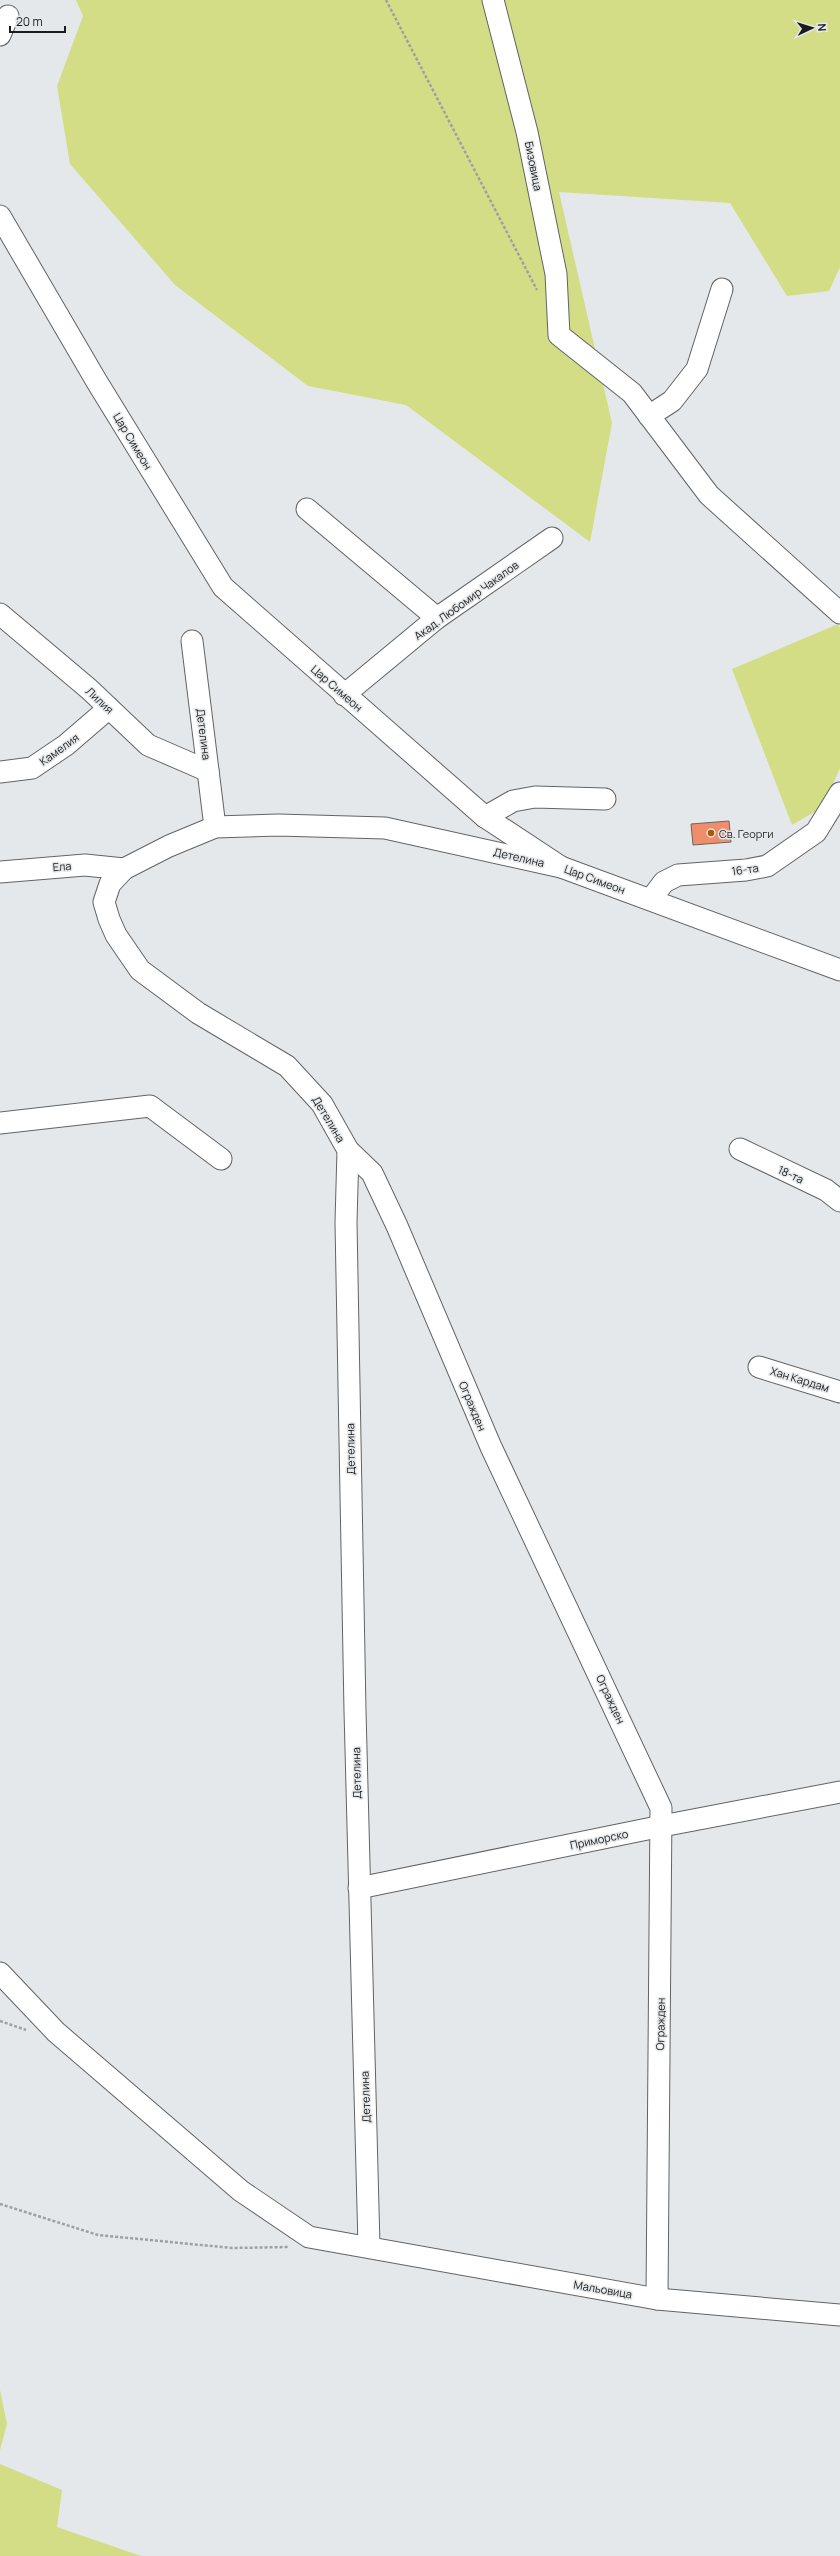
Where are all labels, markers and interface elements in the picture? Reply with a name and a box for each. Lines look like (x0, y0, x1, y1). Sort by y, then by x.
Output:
scale bar (10, 8, 65, 34)
north arrow (792, 8, 832, 48)
text: 20 m (16, 13, 43, 30)
text: N (815, 23, 830, 32)
street label: Бизовица (522, 140, 546, 192)
street label: Цар Симеон (110, 410, 156, 472)
street label: Акад. Любомир Чакалов (411, 557, 521, 643)
street label: Цар Симеон (308, 661, 366, 715)
street label: Лилия (83, 683, 117, 717)
street label: Детелина (193, 707, 215, 761)
street label: Камелия (36, 730, 82, 768)
place label: Св. Георги (719, 826, 774, 841)
marker: Св. Георги (706, 828, 716, 838)
street label: Детелина (492, 844, 546, 870)
street label: Ела (52, 858, 72, 874)
street label: 16-та (730, 860, 760, 878)
street label: Цар Симеон (562, 861, 628, 897)
street label: Детелина (309, 1093, 349, 1145)
street label: 18-та (776, 1162, 806, 1186)
street label: Хан Кардам (769, 1363, 831, 1395)
street label: Огражден (456, 1379, 490, 1433)
street label: Детелина (342, 1423, 358, 1475)
street label: Огражден (593, 1672, 629, 1726)
street label: Детелина (348, 1747, 364, 1799)
street label: Приморско (569, 1825, 630, 1852)
street label: Огражден (652, 1998, 668, 2050)
street label: Детелина (357, 2071, 373, 2123)
street label: Мальовица (573, 2276, 633, 2302)

